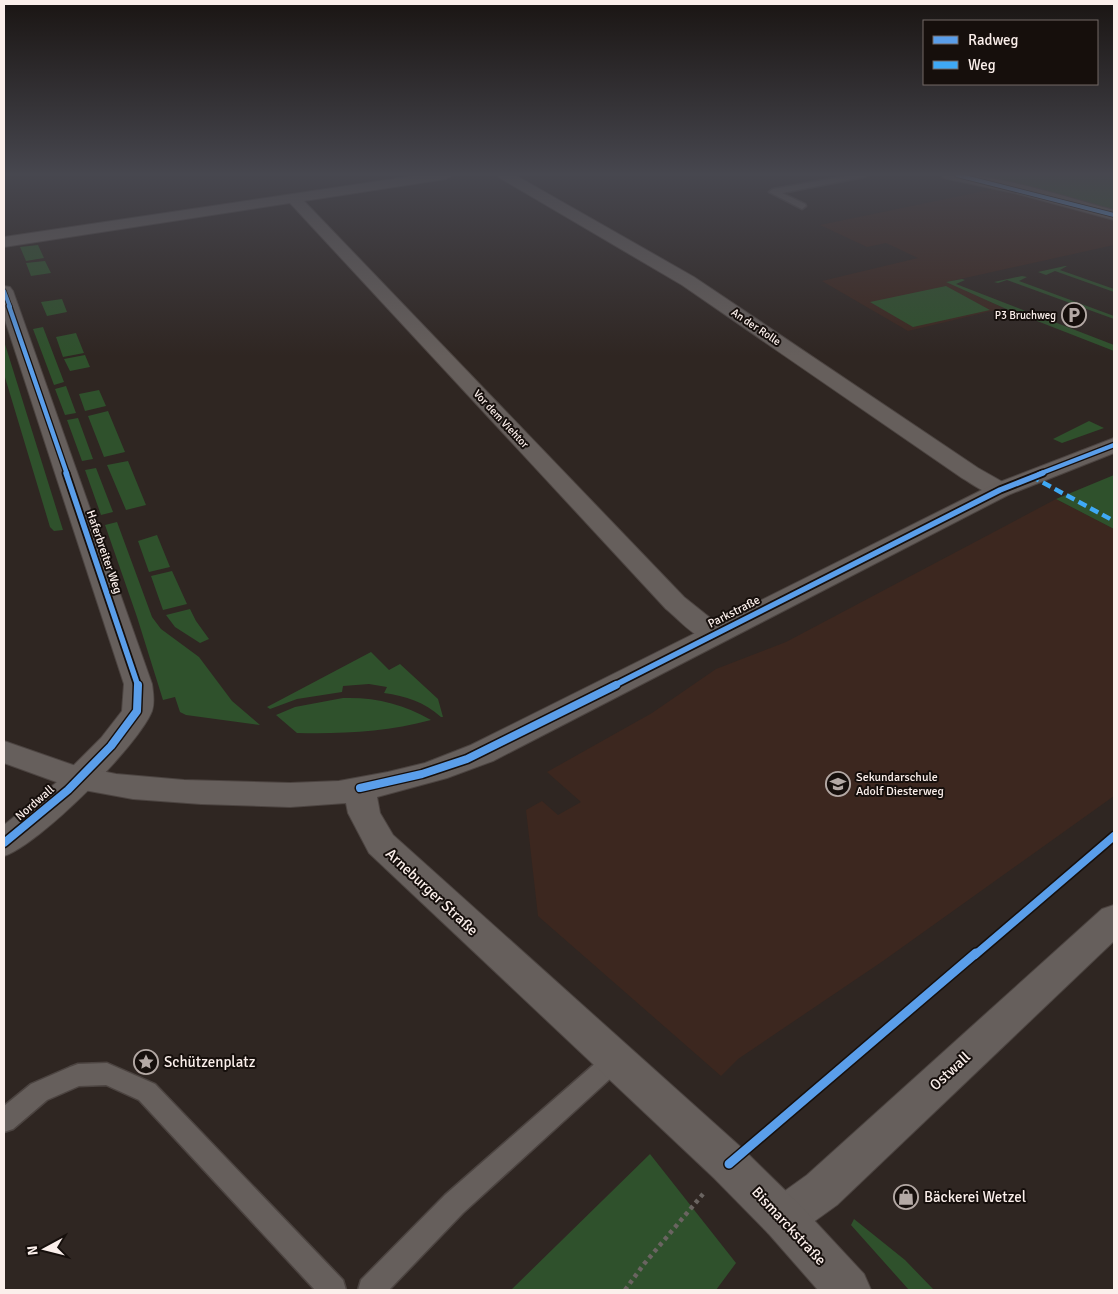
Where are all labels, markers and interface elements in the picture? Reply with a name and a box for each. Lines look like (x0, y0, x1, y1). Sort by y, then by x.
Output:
legend (923, 20, 1098, 85)
text: Radweg (968, 31, 1019, 49)
text: Weg (968, 56, 996, 74)
parking icon: P3 Bruchweg (1061, 302, 1087, 328)
street label: An der Rolle (729, 306, 783, 348)
place label: P3 Bruchweg (995, 309, 1056, 322)
street label: Vor dem Viehtor (471, 387, 531, 451)
street label: Haferbreiter Weg (83, 508, 125, 596)
street label: Parkstraße (705, 592, 763, 632)
place label: Sekundarschule Adolf Diesterweg (856, 770, 944, 799)
school or university icon: Sekundarschule Adolf Diesterweg (825, 771, 851, 797)
street label: Nordwall (12, 782, 58, 824)
street label: Arneburger Straße (382, 845, 482, 939)
street label: Ostwall (926, 1048, 974, 1094)
place icon: Schützenplatz (133, 1049, 159, 1075)
place label: Schützenplatz (164, 1053, 256, 1071)
street label: Bismarckstraße (748, 1183, 830, 1269)
shop icon: Bäckerei Wetzel (893, 1184, 919, 1210)
place label: Bäckerei Wetzel (924, 1188, 1026, 1206)
north arrow (20, 1224, 70, 1274)
text: N (24, 1245, 42, 1256)

